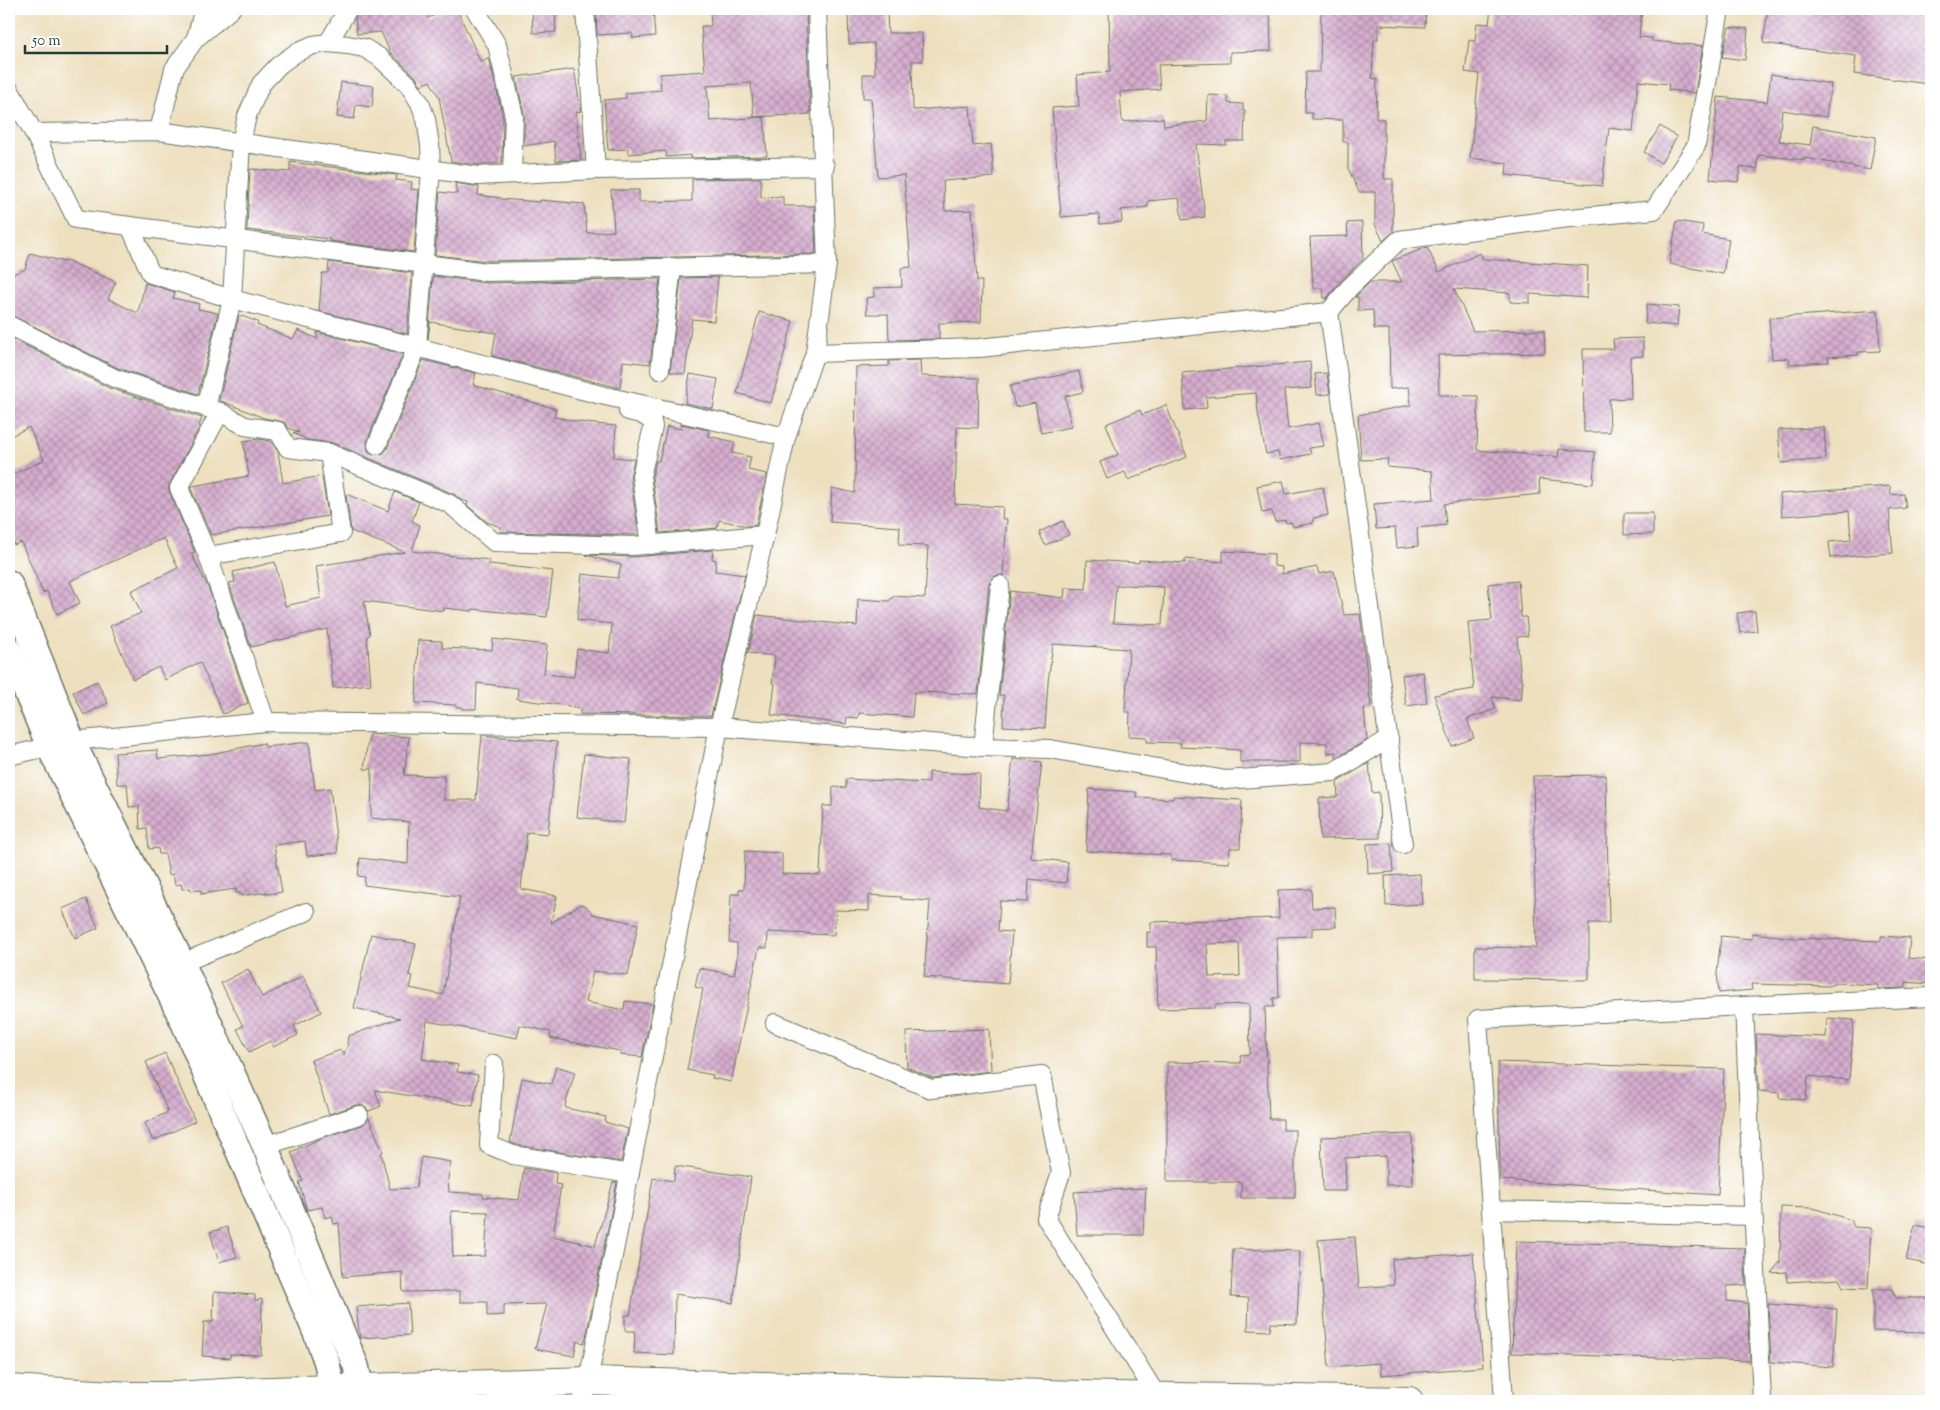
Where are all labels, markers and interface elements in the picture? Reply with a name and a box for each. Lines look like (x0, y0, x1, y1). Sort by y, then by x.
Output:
scale bar (25, 22, 168, 54)
text: 50 m (31, 31, 61, 52)

